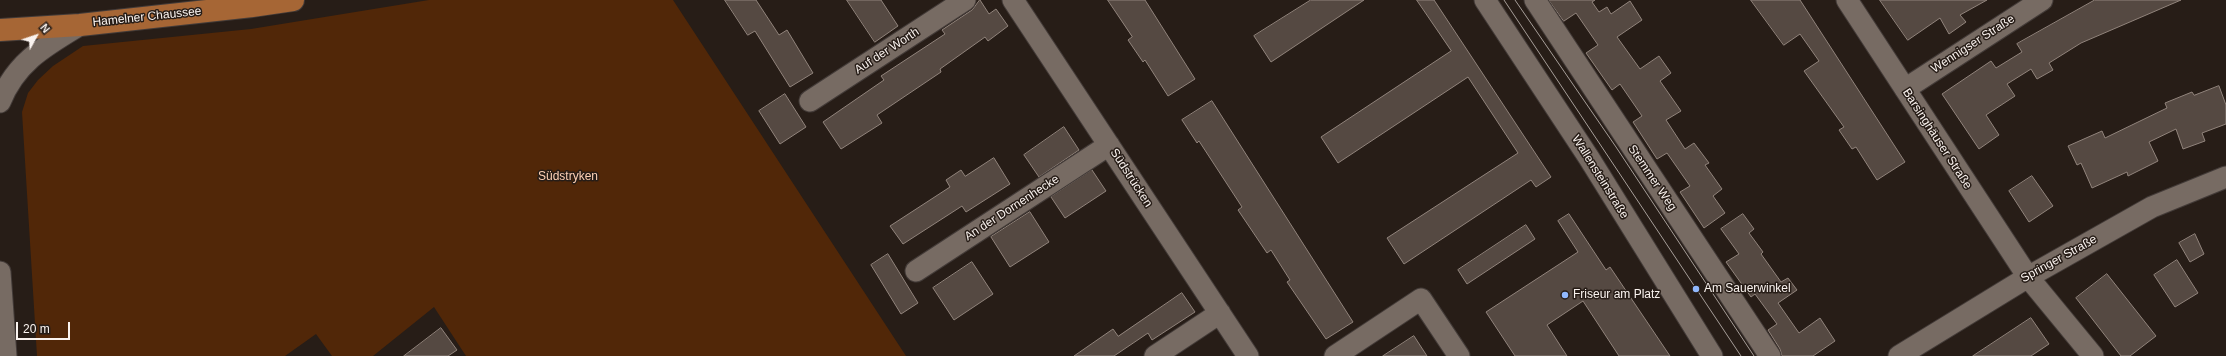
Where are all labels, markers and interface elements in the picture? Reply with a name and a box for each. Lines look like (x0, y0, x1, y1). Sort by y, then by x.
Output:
street label: Hamelner Chaussee (92, 4, 202, 30)
street label: Wennigser Straße (1929, 12, 2017, 76)
north arrow (16, 16, 56, 56)
text: N (38, 21, 52, 35)
street label: Auf der Worth (852, 25, 922, 77)
street label: Barsinghäuser Straße (1899, 86, 1975, 192)
street label: Wallensteinstraße (1569, 133, 1631, 221)
street label: Stemmer Weg (1625, 142, 1679, 214)
street label: Südstrücken (1107, 146, 1155, 210)
park label: Südstryken (538, 170, 598, 184)
street label: An der Dornenhecke (962, 172, 1062, 244)
street label: Springer Straße (2018, 232, 2100, 286)
place label: Am Sauerwinkel (1704, 282, 1791, 296)
marker: Am Sauerwinkel (1691, 284, 1701, 294)
place label: Friseur am Platz (1573, 288, 1660, 302)
marker: Friseur am Platz (1560, 290, 1570, 300)
scale bar (18, 314, 72, 340)
text: 20 m (23, 322, 50, 336)

